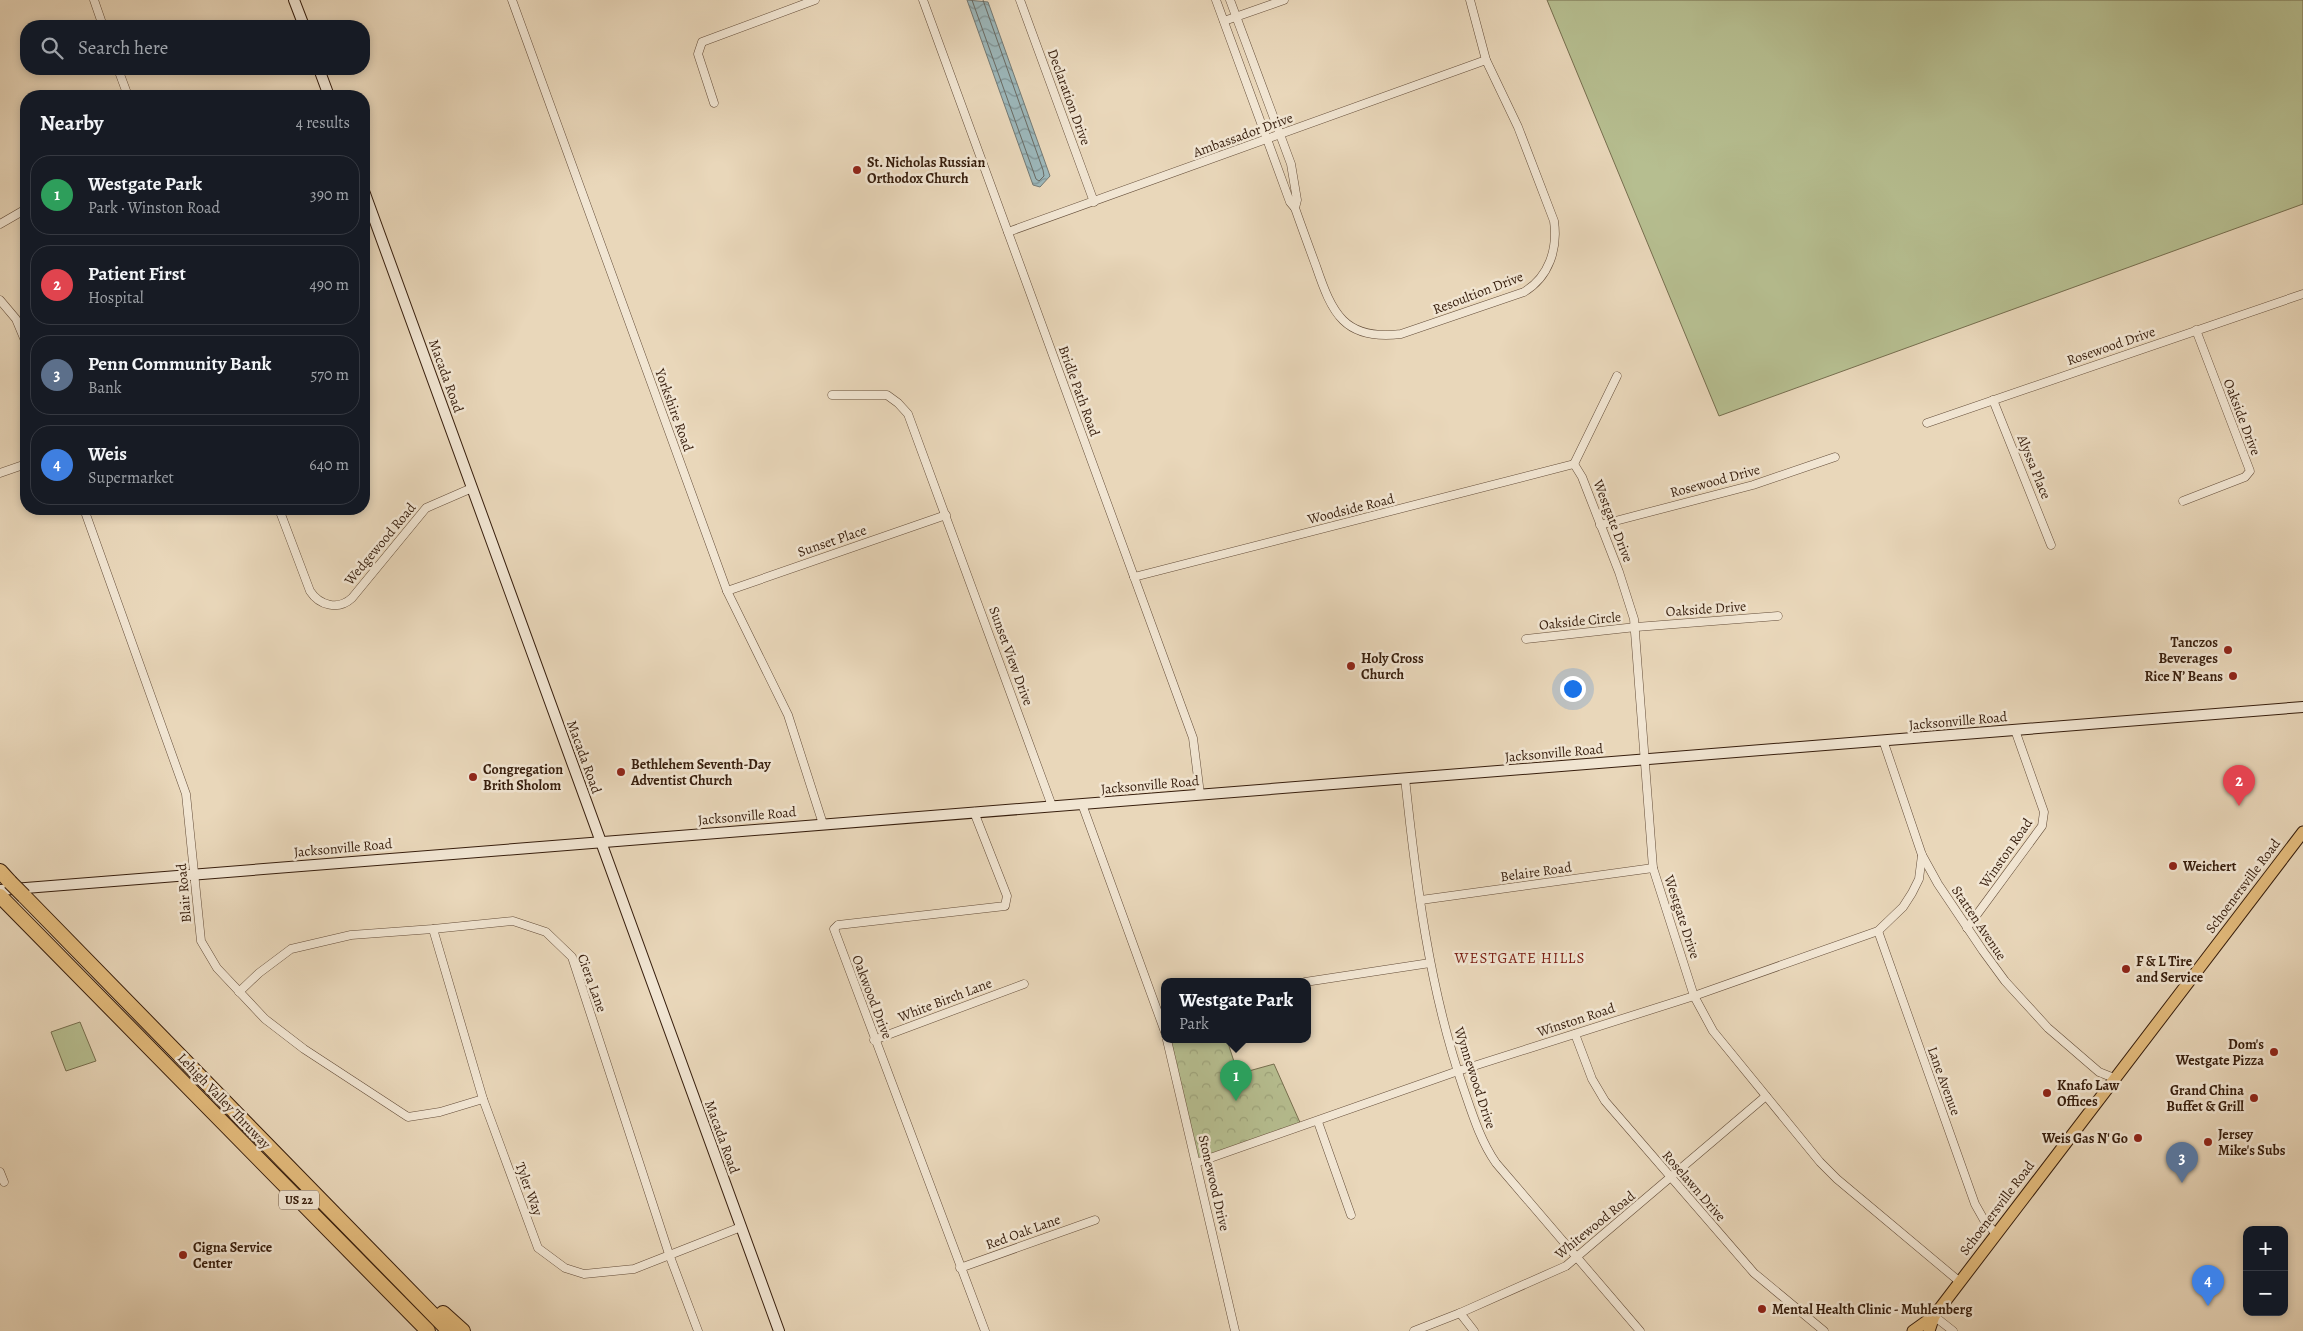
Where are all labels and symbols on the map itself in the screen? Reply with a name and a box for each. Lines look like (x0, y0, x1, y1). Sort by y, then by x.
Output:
street label: Declaration Drive (1043, 46, 1095, 148)
street label: Ambassador Drive (1189, 108, 1296, 162)
place label: St. Nicholas Russian Orthodox Church (867, 153, 985, 188)
marker: St. Nicholas Russian Orthodox Church (851, 164, 863, 176)
street label: Resoultion Drive (1430, 267, 1526, 319)
street label: Rosewood Drive (2064, 322, 2158, 370)
street label: Macada Road (424, 337, 468, 416)
street label: Bridle Path Road (1054, 343, 1104, 440)
street label: Yorkshire Road (650, 365, 698, 454)
street label: Oakside Drive (2219, 376, 2265, 458)
street label: Alyssa Place (2012, 431, 2056, 502)
street label: Rosewood Drive (1668, 460, 1762, 502)
street label: Westgate Drive (1588, 476, 1637, 565)
street label: Woodside Road (1305, 489, 1397, 529)
street label: Wedgewood Road (339, 498, 420, 590)
street label: Sunset Place (795, 520, 869, 562)
street label: Oakside Drive (1665, 597, 1747, 621)
street label: Sunset View Drive (984, 604, 1038, 708)
street label: Oakside Circle (1538, 607, 1622, 635)
place label: Tanczos Beverages (2158, 633, 2218, 668)
marker: Tanczos Beverages (2222, 644, 2234, 656)
place label: Holy Cross Church (1361, 649, 1424, 684)
marker: Holy Cross Church (1345, 660, 1357, 672)
place label: Rice N’ Beans (2144, 667, 2223, 686)
marker: Rice N’ Beans (2227, 670, 2239, 682)
your location (1560, 676, 1586, 702)
street label: Jacksonville Road (1908, 707, 2009, 735)
street label: Macada Road (562, 718, 606, 797)
street label: Jacksonville Road (1504, 739, 1605, 767)
place label: Bethlehem Seventh-Day Adventist Church (630, 755, 771, 790)
place label: Congregation Brith Sholom (483, 760, 563, 795)
pin: 2 (2223, 765, 2255, 806)
marker: Bethlehem Seventh-Day Adventist Church (615, 766, 627, 778)
marker: Congregation Brith Sholom (467, 771, 479, 783)
street label: Jacksonville Road (1100, 771, 1201, 799)
street label: Jacksonville Road (697, 802, 798, 830)
street label: Winston Road (1974, 814, 2037, 892)
street label: Jacksonville Road (293, 834, 394, 862)
street label: Schoenersville Road (2201, 834, 2285, 937)
place label: Weichert (2182, 857, 2237, 876)
street label: Belaire Road (1499, 858, 1573, 886)
marker: Weichert (2167, 860, 2179, 872)
street label: Blair Road (172, 862, 196, 923)
street label: Westgate Drive (1659, 872, 1704, 961)
street label: Statten Avenue (1947, 882, 2011, 964)
district label: WESTGATE HILLS (1454, 948, 1585, 968)
street label: Ciera Lane (573, 951, 611, 1015)
street label: Oakwood Drive (847, 952, 897, 1042)
place label: F & L Tire and Service (2136, 952, 2204, 987)
marker: F & L Tire and Service (2120, 963, 2132, 975)
street label: White Birch Lane (894, 973, 995, 1027)
street label: Winston Road (1534, 998, 1618, 1042)
street label: Wynnewood Drive (1449, 1024, 1500, 1131)
place label: Dom's Westgate Pizza (2175, 1035, 2264, 1070)
street label: Lane Avenue (1923, 1044, 1965, 1118)
marker: Dom's Westgate Pizza (2268, 1046, 2280, 1058)
street label: Lehigh Valley Thruway (173, 1049, 275, 1154)
pin: 1 (1220, 1060, 1252, 1101)
place label: Knafo Law Offices (2057, 1076, 2120, 1111)
place label: Grand China Buffet & Grill (2166, 1081, 2244, 1116)
marker: Knafo Law Offices (2041, 1087, 2053, 1099)
marker: Grand China Buffet & Grill (2248, 1092, 2260, 1104)
street label: Macada Road (700, 1098, 744, 1177)
place label: Jersey Mike's Subs (2218, 1125, 2286, 1160)
place label: Weis Gas N' Go (2041, 1129, 2128, 1148)
marker: Weis Gas N' Go (2132, 1132, 2144, 1144)
street label: Stonewood Drive (1194, 1133, 1234, 1233)
marker: Jersey Mike's Subs (2202, 1136, 2214, 1148)
pin: 3 (2166, 1142, 2198, 1183)
street label: Roselawn Drive (1658, 1146, 1730, 1226)
street label: Schoenersville Road (1955, 1156, 2039, 1259)
street label: Tyler Way (511, 1160, 548, 1219)
street label: Whitewood Road (1550, 1186, 1640, 1264)
road number: US 22 (279, 1190, 319, 1210)
street label: Red Oak Lane (983, 1210, 1063, 1254)
place label: Cigna Service Center (193, 1238, 273, 1273)
marker: Cigna Service Center (177, 1249, 189, 1261)
pin: 4 (2192, 1265, 2224, 1306)
place label: Mental Health Clinic - Muhlenberg (1772, 1300, 1973, 1319)
marker: Mental Health Clinic - Muhlenberg (1756, 1303, 1768, 1315)

